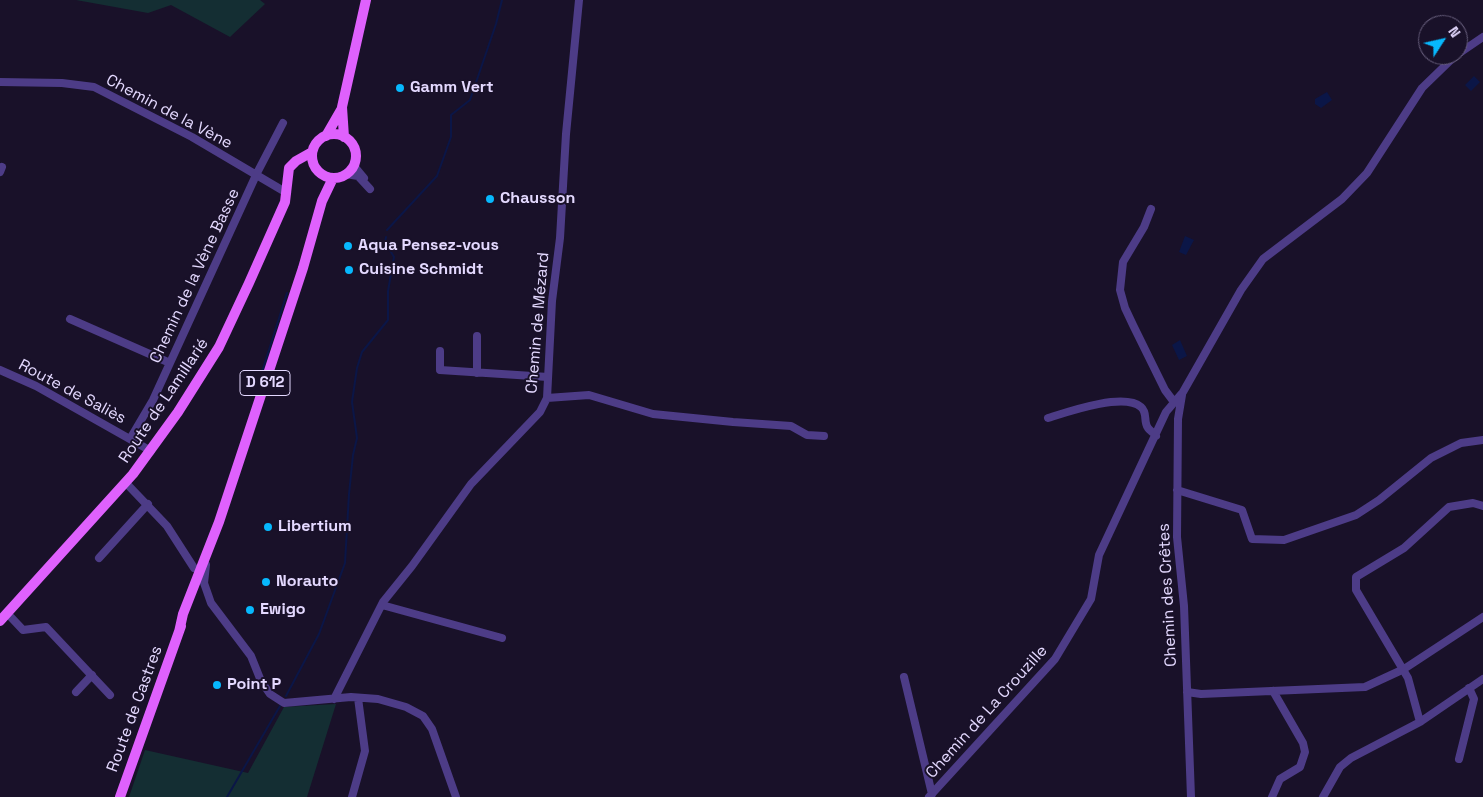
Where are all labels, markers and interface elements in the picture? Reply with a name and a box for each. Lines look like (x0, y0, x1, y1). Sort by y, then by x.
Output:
north arrow (1418, 15, 1468, 65)
text: N (1444, 23, 1465, 41)
street label: Chemin de la Vène (103, 71, 235, 153)
place label: Gamm Vert (410, 78, 494, 98)
marker: Gamm Vert (394, 82, 406, 94)
street label: Chemin de la Vène Basse (146, 186, 244, 366)
place label: Chausson (500, 189, 575, 209)
marker: Chausson (484, 193, 496, 205)
place label: Aqua Pensez-vous (358, 236, 499, 256)
marker: Aqua Pensez-vous (342, 240, 354, 252)
street label: Chemin de Mézard (522, 252, 554, 394)
place label: Cuisine Schmidt (359, 260, 484, 280)
marker: Cuisine Schmidt (343, 264, 355, 276)
street label: Route de Lamillarié (115, 335, 213, 467)
street label: Route de Saliès (15, 356, 129, 428)
road number: D 612 (240, 370, 290, 396)
place label: Libertium (278, 517, 352, 537)
marker: Libertium (262, 521, 274, 533)
street label: Chemin des Crêtes (1155, 523, 1181, 667)
place label: Norauto (276, 572, 338, 592)
marker: Norauto (260, 576, 272, 588)
place label: Ewigo (260, 600, 306, 620)
marker: Ewigo (244, 604, 256, 616)
street label: Chemin de La Crouzille (922, 642, 1052, 782)
street label: Route de Castres (103, 643, 167, 775)
place label: Point P (227, 675, 281, 695)
marker: Point P (211, 679, 223, 691)

